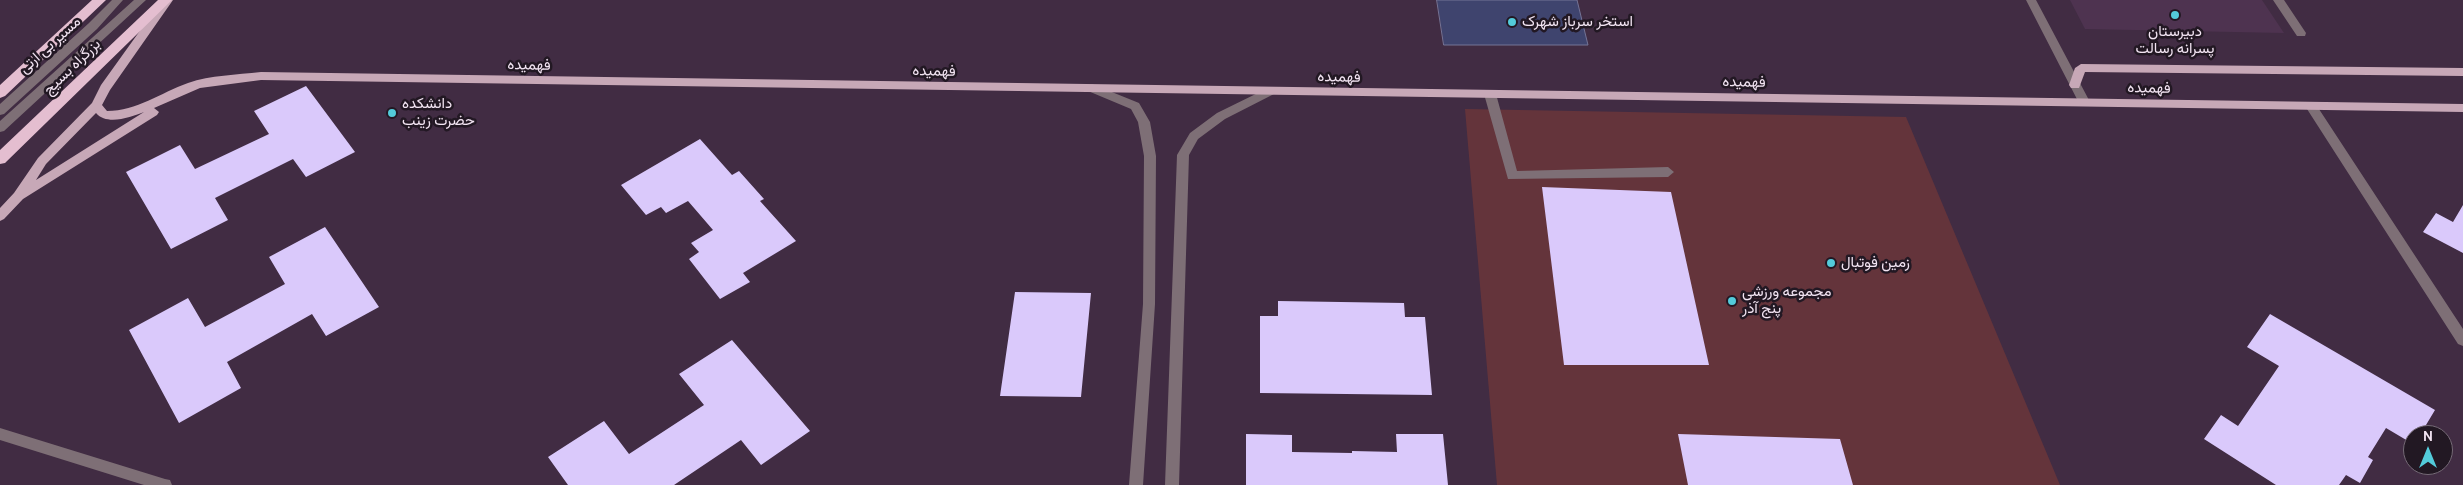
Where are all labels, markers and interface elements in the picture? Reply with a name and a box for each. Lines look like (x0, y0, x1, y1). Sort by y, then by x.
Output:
marker: دبیرستان پسرانه رسالت (2169, 9, 2181, 21)
street label: مسیر بی ارتی (16, 13, 84, 77)
place label: استخر سرباز شهرک (1522, 13, 1633, 31)
marker: استخر سرباز شهرک (1506, 16, 1518, 28)
place label: دبیرستان پسرانه رسالت (2136, 23, 2214, 58)
street label: بزرگراه بسیج (40, 35, 104, 99)
street label: فهمیده (507, 56, 551, 74)
street label: فهمیده (912, 62, 956, 80)
street label: فهمیده (1317, 68, 1361, 86)
street label: فهمیده (1722, 73, 1766, 91)
street label: فهمیده (2127, 79, 2171, 97)
place label: دانشکده حضرت زینب (402, 95, 475, 130)
marker: دانشکده حضرت زینب (386, 107, 398, 119)
place label: زمین فوتبال (1841, 254, 1910, 272)
marker: زمین فوتبال (1825, 257, 1837, 269)
place label: مجموعه ورزشی پنج آذر (1742, 283, 1832, 318)
marker: مجموعه ورزشی پنج آذر (1726, 295, 1738, 307)
north arrow (2403, 425, 2453, 475)
text: N (2423, 427, 2433, 445)

